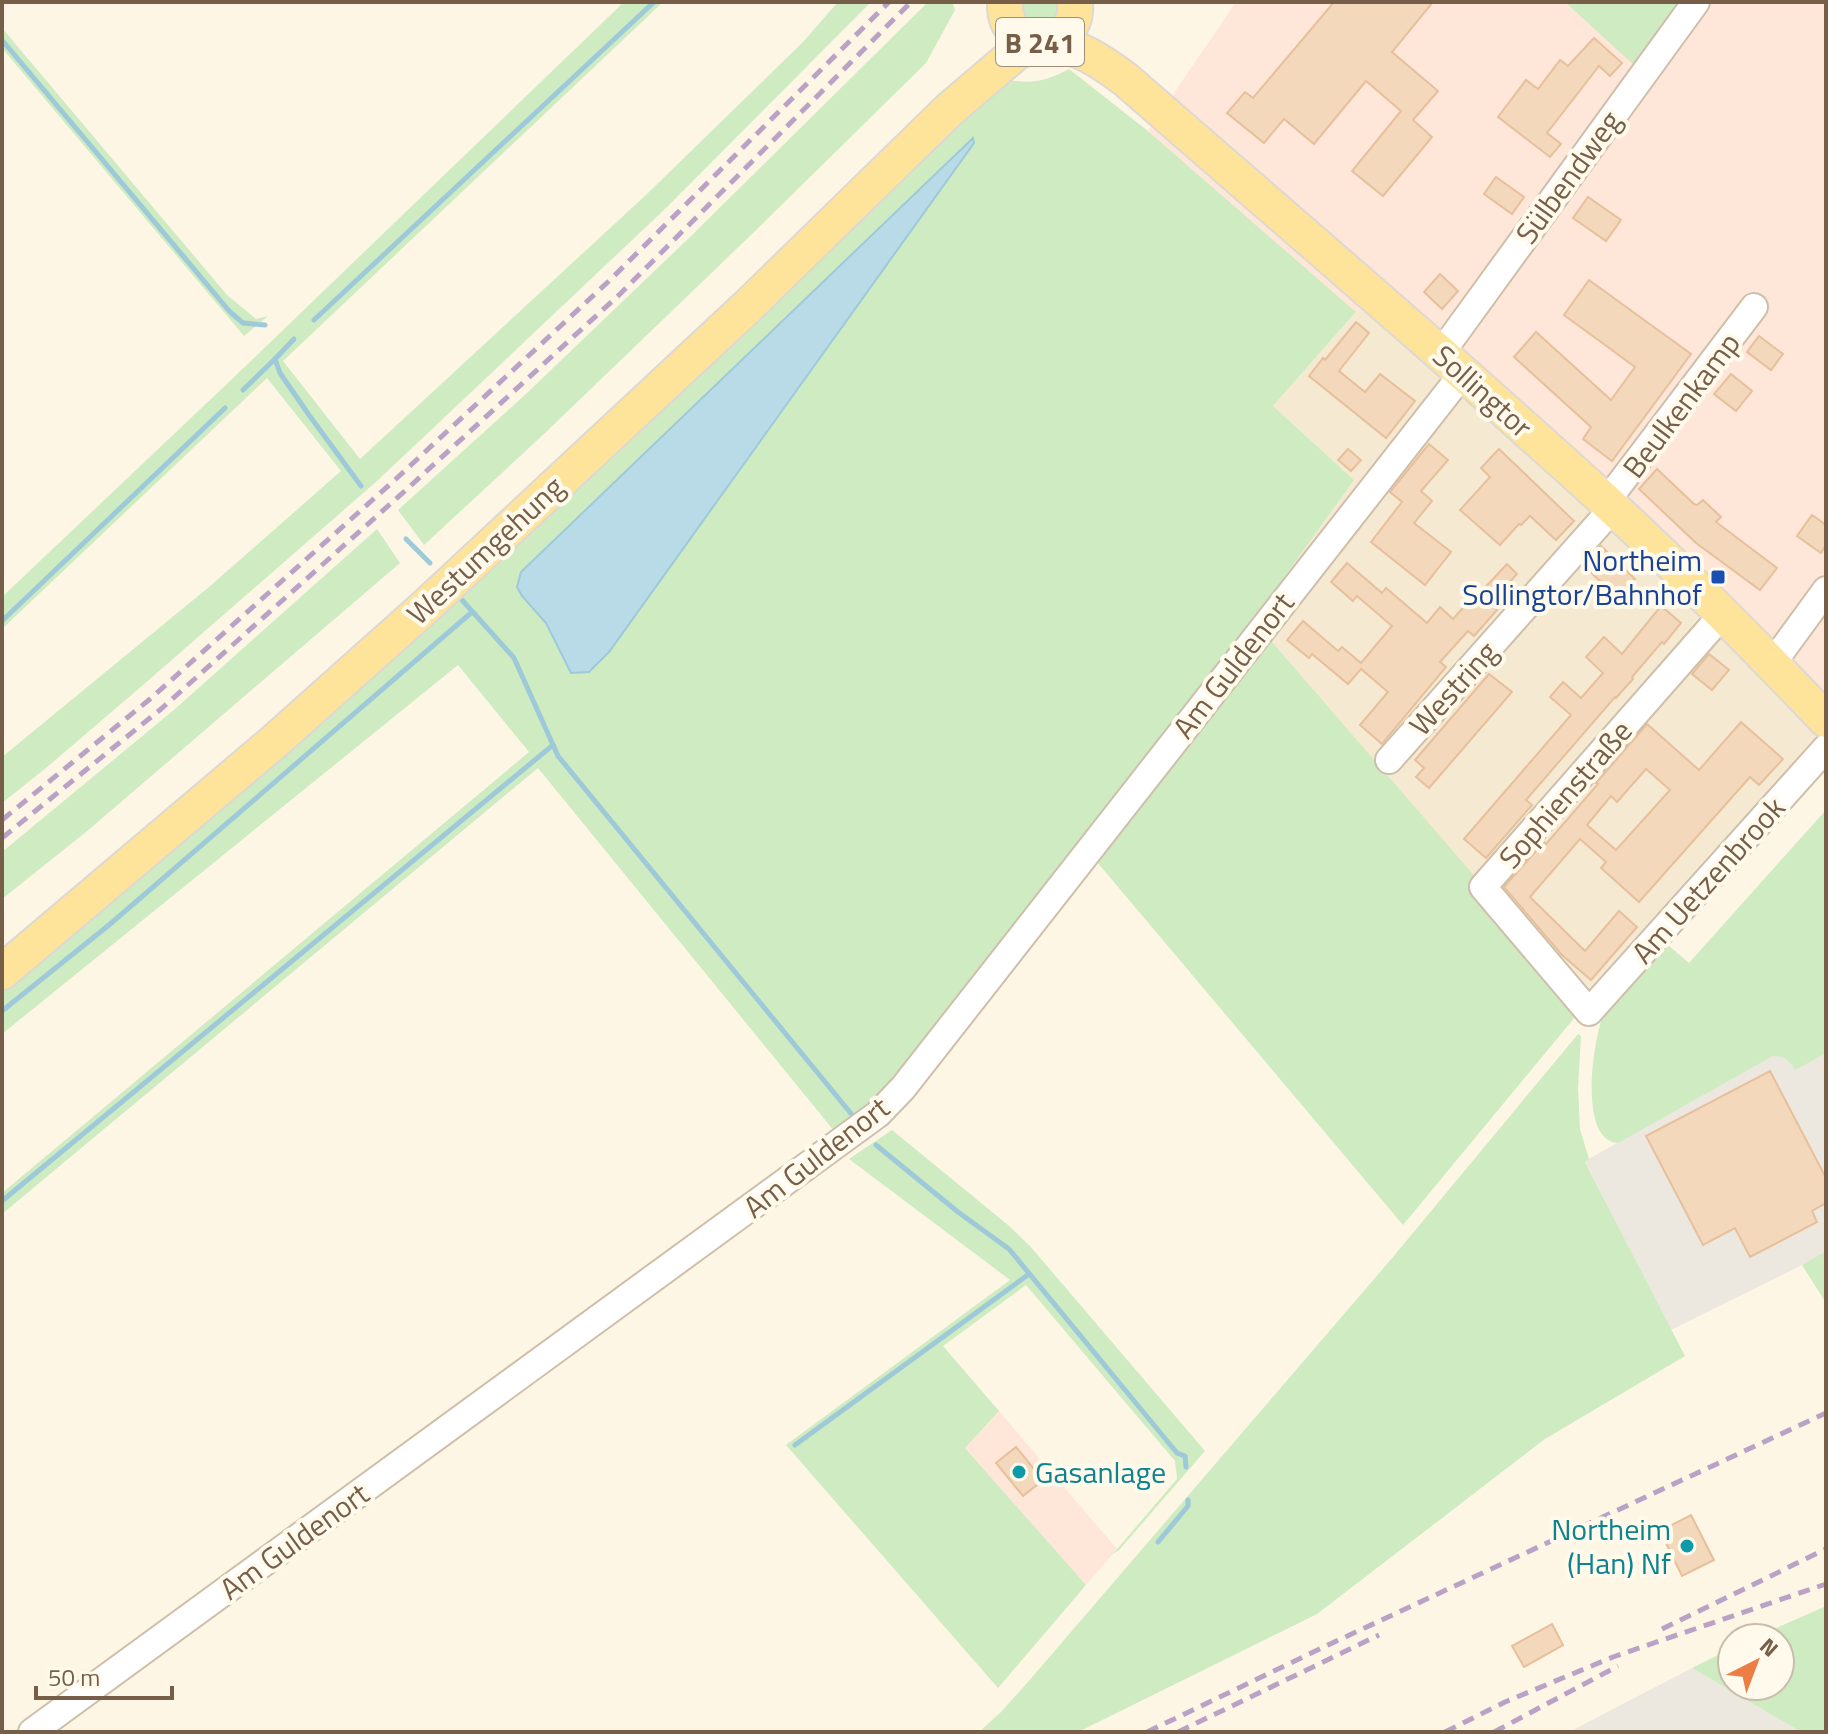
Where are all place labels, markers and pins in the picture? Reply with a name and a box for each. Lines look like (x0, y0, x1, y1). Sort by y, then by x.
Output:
place label: Northeim Sollingtor/Bahnhof (1462, 537, 1702, 617)
marker: Northeim Sollingtor/Bahnhof (1709, 568, 1727, 586)
place label: Gasanlage (1035, 1449, 1166, 1495)
marker: Gasanlage (1010, 1463, 1028, 1481)
place label: Northeim (Han) Nf (1551, 1506, 1671, 1586)
marker: Northeim (Han) Nf (1678, 1537, 1696, 1555)

